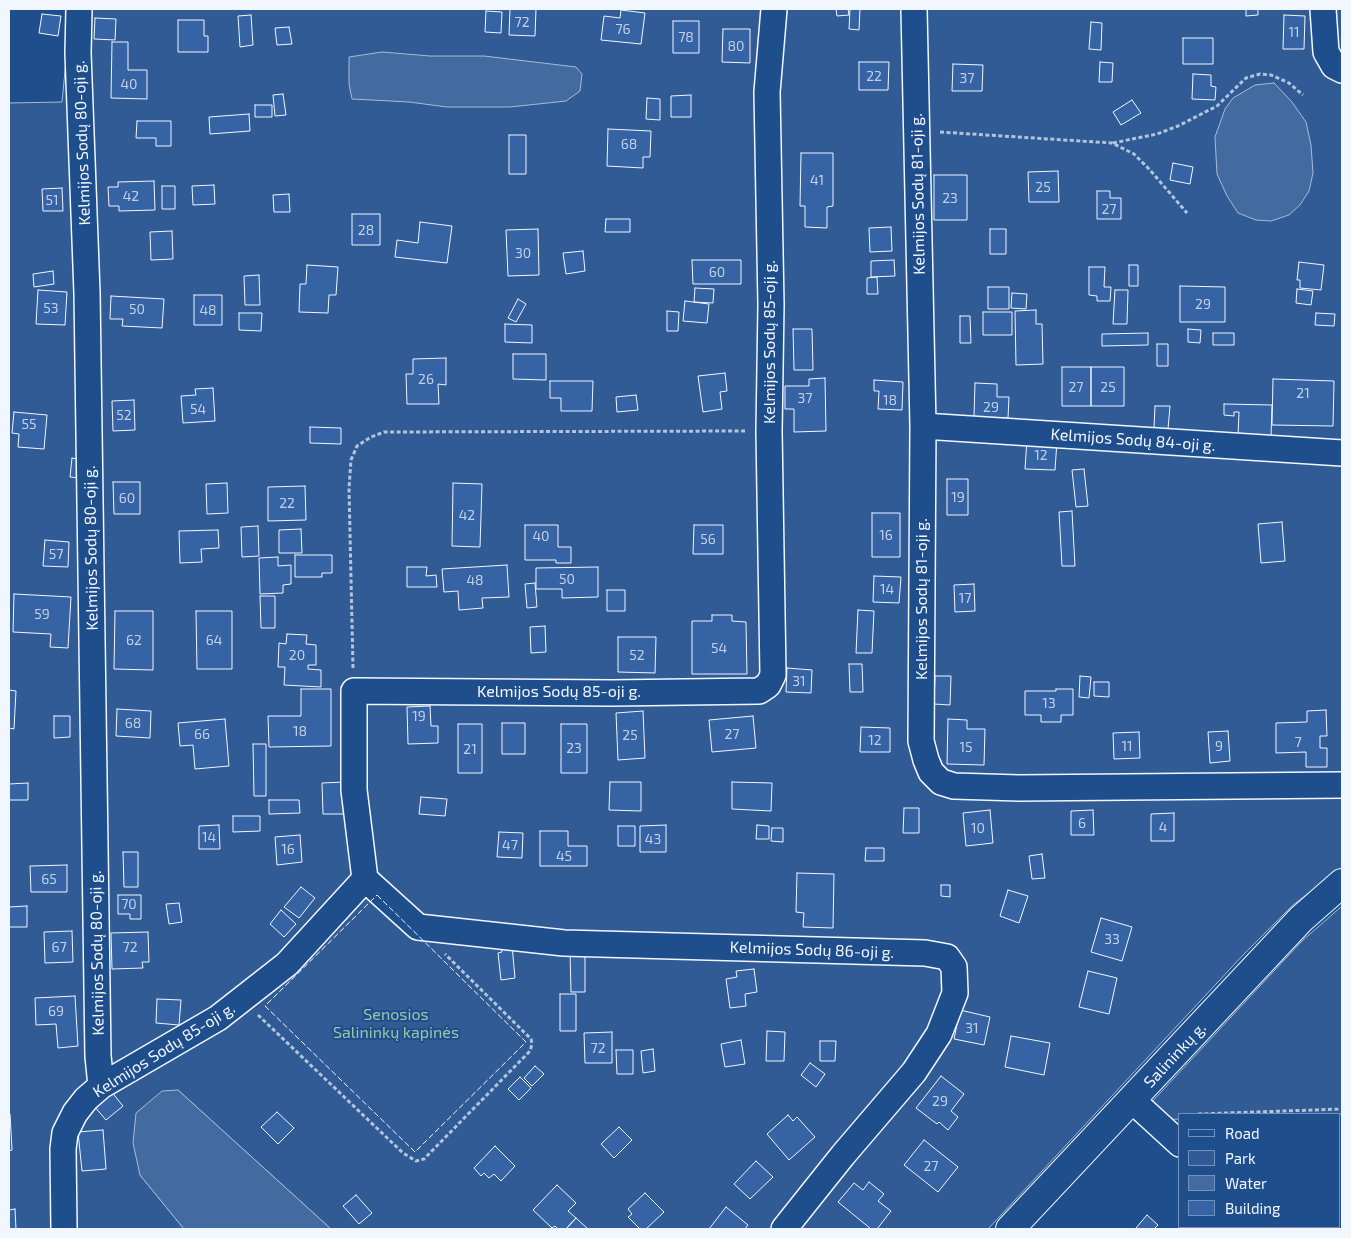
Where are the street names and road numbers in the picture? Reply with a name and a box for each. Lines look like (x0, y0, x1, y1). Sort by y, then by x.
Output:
street label: Kelmijos Sodų 80-oji g. (70, 60, 94, 226)
street label: Kelmijos Sodų 81-oji g. (907, 113, 929, 275)
street label: Kelmijos Sodų 85-oji g. (760, 260, 780, 424)
street label: Kelmijos Sodų 84-oji g. (1050, 425, 1216, 455)
street label: Kelmijos Sodų 80-oji g. (80, 465, 102, 631)
street label: Kelmijos Sodų 81-oji g. (912, 518, 932, 680)
street label: Kelmijos Sodų 85-oji g. (477, 682, 641, 702)
street label: Kelmijos Sodų 80-oji g. (86, 870, 108, 1036)
street label: Kelmijos Sodų 86-oji g. (729, 938, 895, 962)
street label: Kelmijos Sodų 85-oji g. (89, 998, 239, 1102)
street label: Salininkų g. (1140, 1018, 1210, 1092)

